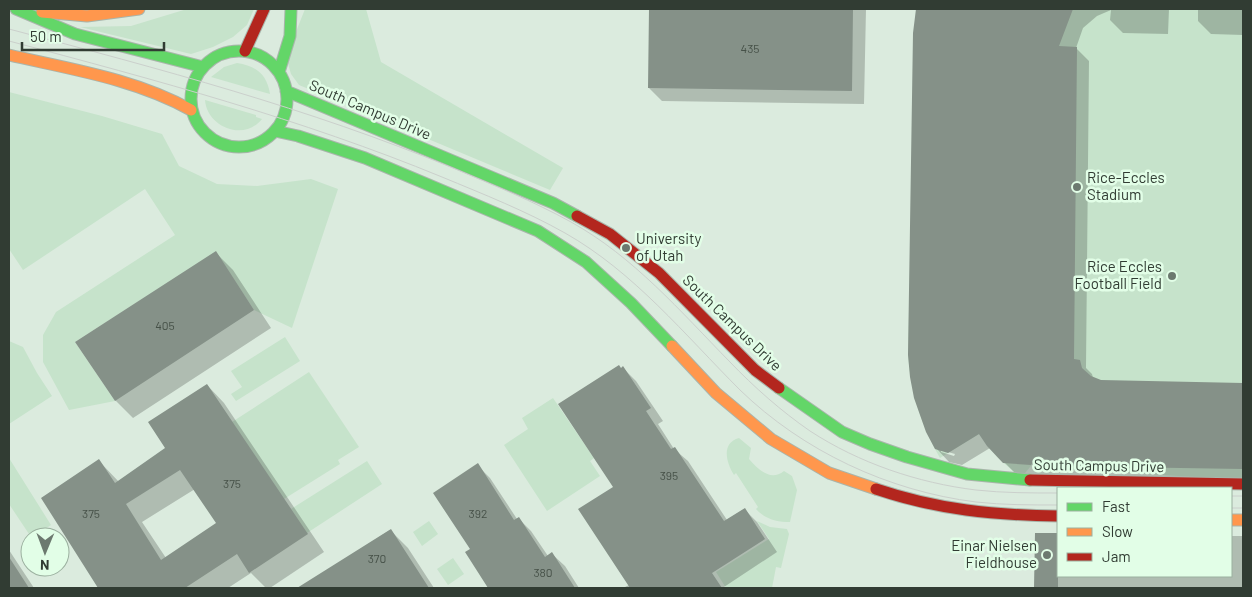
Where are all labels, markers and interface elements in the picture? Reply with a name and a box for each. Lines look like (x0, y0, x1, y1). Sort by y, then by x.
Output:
scale bar (22, 20, 165, 52)
text: 50 m (30, 27, 62, 45)
house number: 435 (741, 41, 759, 55)
street label: South Campus Drive (307, 75, 434, 143)
place label: Rice-Eccles Stadium (1087, 168, 1165, 203)
marker: Rice-Eccles Stadium (1071, 181, 1083, 193)
place label: University of Utah (636, 229, 701, 264)
marker: University of Utah (620, 242, 632, 254)
place label: Rice Eccles Football Field (1075, 257, 1162, 292)
street label: South Campus Drive (679, 270, 786, 374)
marker: Rice Eccles Football Field (1166, 270, 1178, 282)
house number: 405 (155, 318, 175, 332)
street label: South Campus Drive (1034, 455, 1164, 475)
house number: 395 (660, 468, 678, 482)
house number: 375 (223, 476, 241, 490)
legend (1057, 487, 1232, 577)
text: Fast (1102, 497, 1130, 515)
house number: 375 (82, 506, 100, 520)
house number: 392 (469, 506, 487, 520)
text: Slow (1102, 522, 1133, 540)
north arrow (20, 527, 70, 577)
place label: Einar Nielsen Fieldhouse (951, 536, 1037, 571)
text: Jam (1102, 547, 1131, 565)
marker: Einar Nielsen Fieldhouse (1041, 549, 1053, 561)
house number: 370 (368, 551, 386, 565)
text: N (40, 557, 50, 574)
house number: 380 (533, 565, 553, 579)

